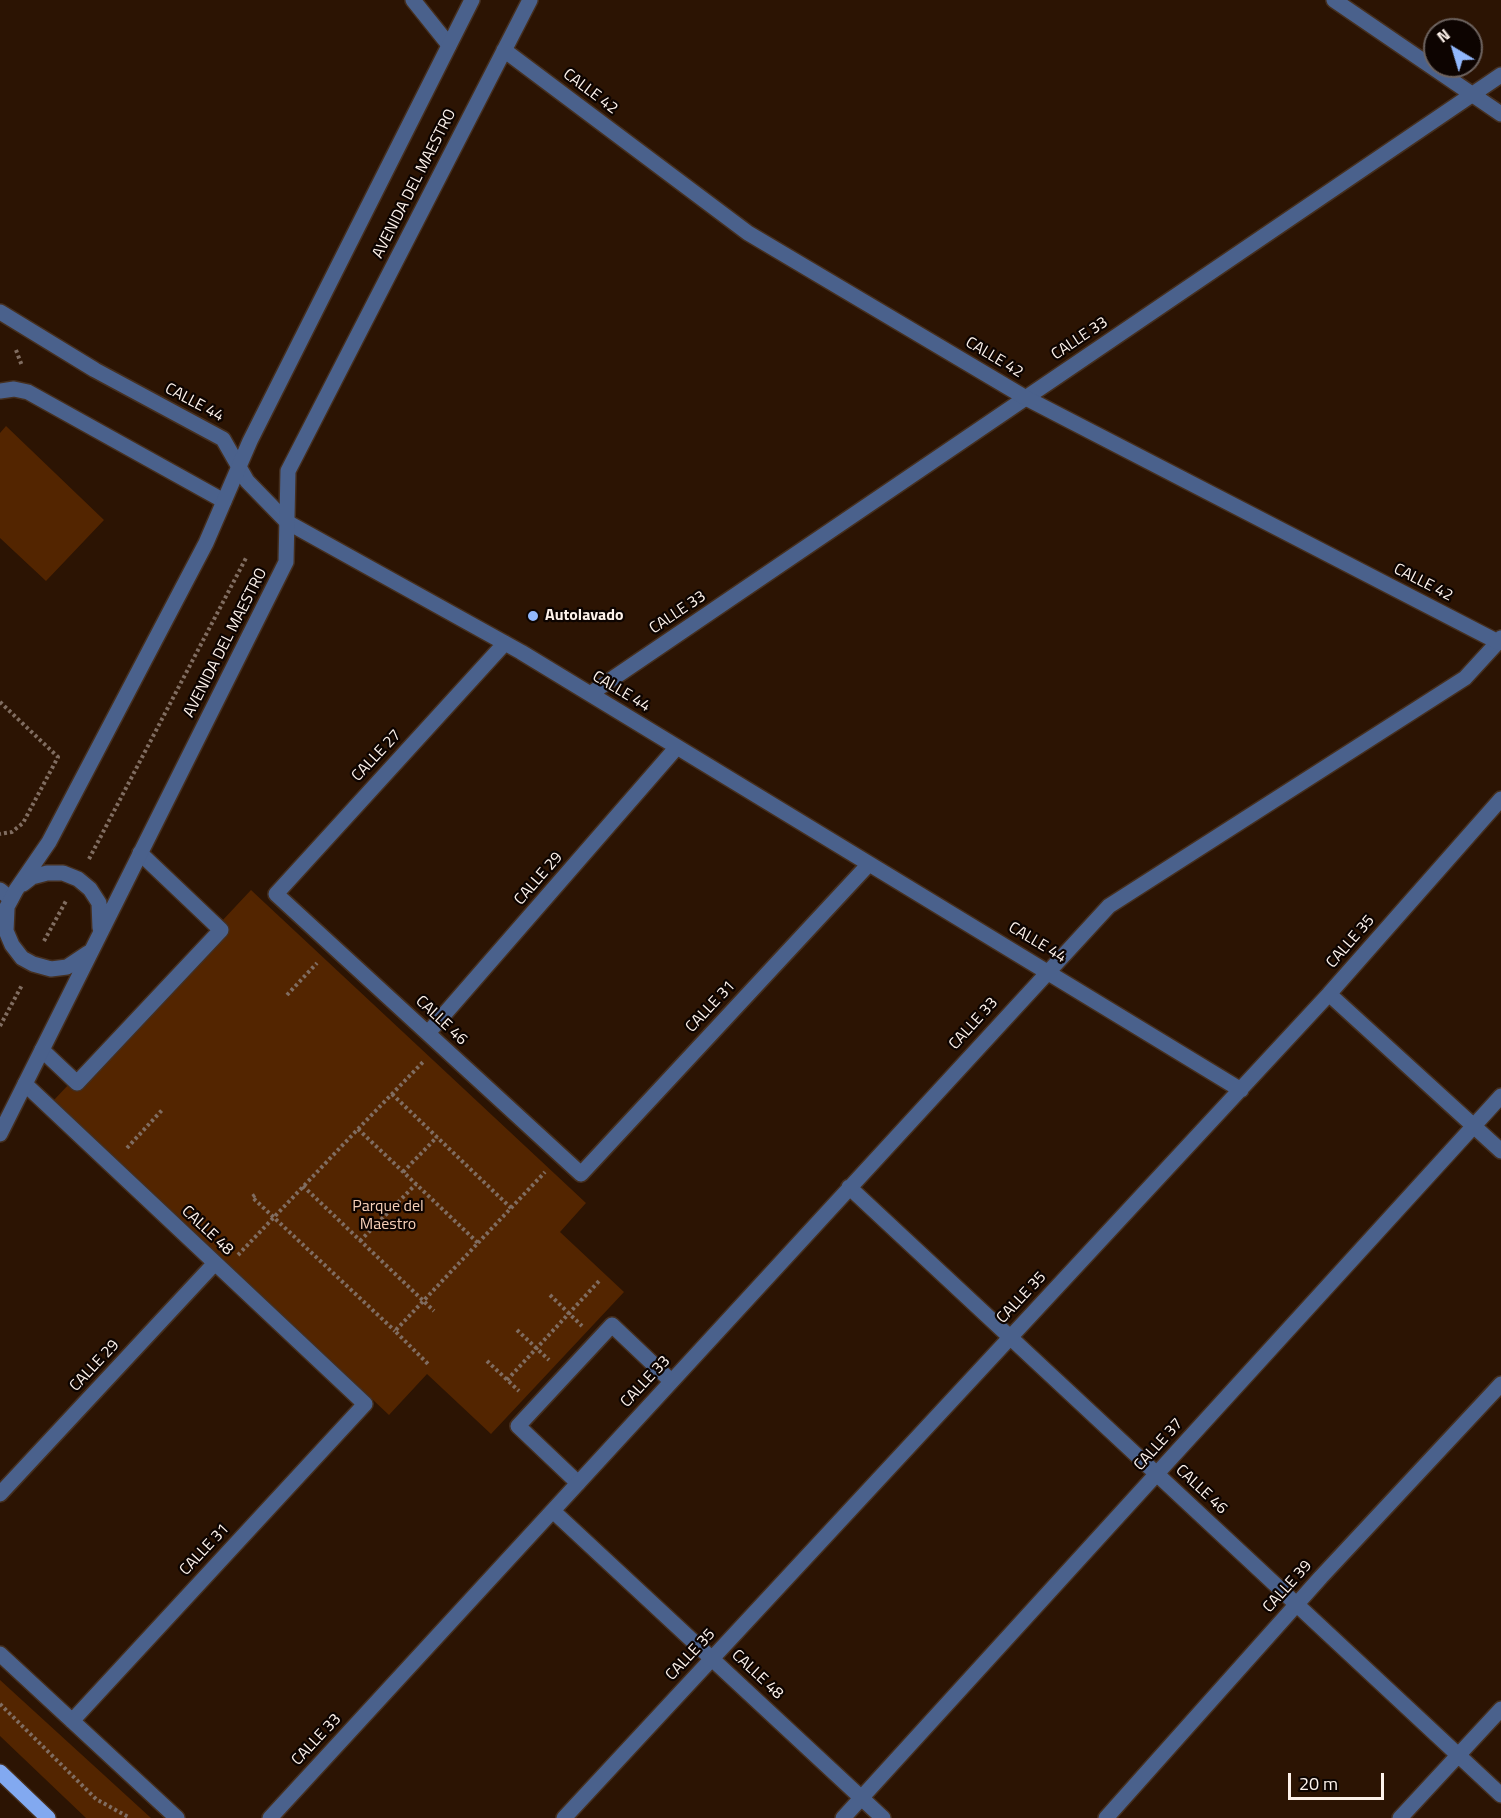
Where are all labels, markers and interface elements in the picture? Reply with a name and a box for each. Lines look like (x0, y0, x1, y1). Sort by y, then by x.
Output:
north arrow (1423, 18, 1483, 78)
text: N (1431, 23, 1455, 48)
street label: CALLE 42 (559, 65, 621, 119)
street label: AVENIDA DEL MAESTRO (369, 106, 461, 262)
street label: CALLE 33 (1048, 313, 1112, 365)
street label: CALLE 42 (962, 333, 1026, 383)
street label: CALLE 44 (161, 380, 227, 426)
street label: CALLE 42 (1390, 560, 1456, 606)
street label: AVENIDA DEL MAESTRO (180, 565, 272, 721)
street label: CALLE 33 (646, 587, 710, 639)
place label: Autolavado (545, 606, 624, 626)
marker: Autolavado (526, 609, 540, 623)
street label: CALLE 44 (589, 667, 653, 717)
street label: CALLE 27 (348, 726, 406, 786)
street label: CALLE 29 (511, 849, 567, 909)
street label: CALLE 35 (1323, 912, 1379, 972)
street label: CALLE 44 (1005, 918, 1069, 968)
street label: CALLE 31 (682, 977, 740, 1037)
street label: CALLE 46 (411, 992, 471, 1050)
street label: CALLE 33 (946, 994, 1002, 1054)
park label: Parque del Maestro (352, 1197, 424, 1235)
street label: CALLE 48 (177, 1202, 237, 1260)
street label: CALLE 35 (993, 1268, 1051, 1328)
street label: CALLE 29 (66, 1336, 124, 1396)
street label: CALLE 33 (617, 1352, 675, 1412)
street label: CALLE 37 (1131, 1415, 1187, 1475)
street label: CALLE 46 (1171, 1461, 1231, 1519)
street label: CALLE 31 (176, 1520, 234, 1580)
street label: CALLE 39 (1260, 1557, 1316, 1617)
street label: CALLE 35 (662, 1625, 720, 1685)
street label: CALLE 48 (727, 1646, 787, 1704)
street label: CALLE 33 (288, 1710, 346, 1770)
scale bar (1291, 1761, 1387, 1799)
text: 20 m (1299, 1770, 1338, 1797)

